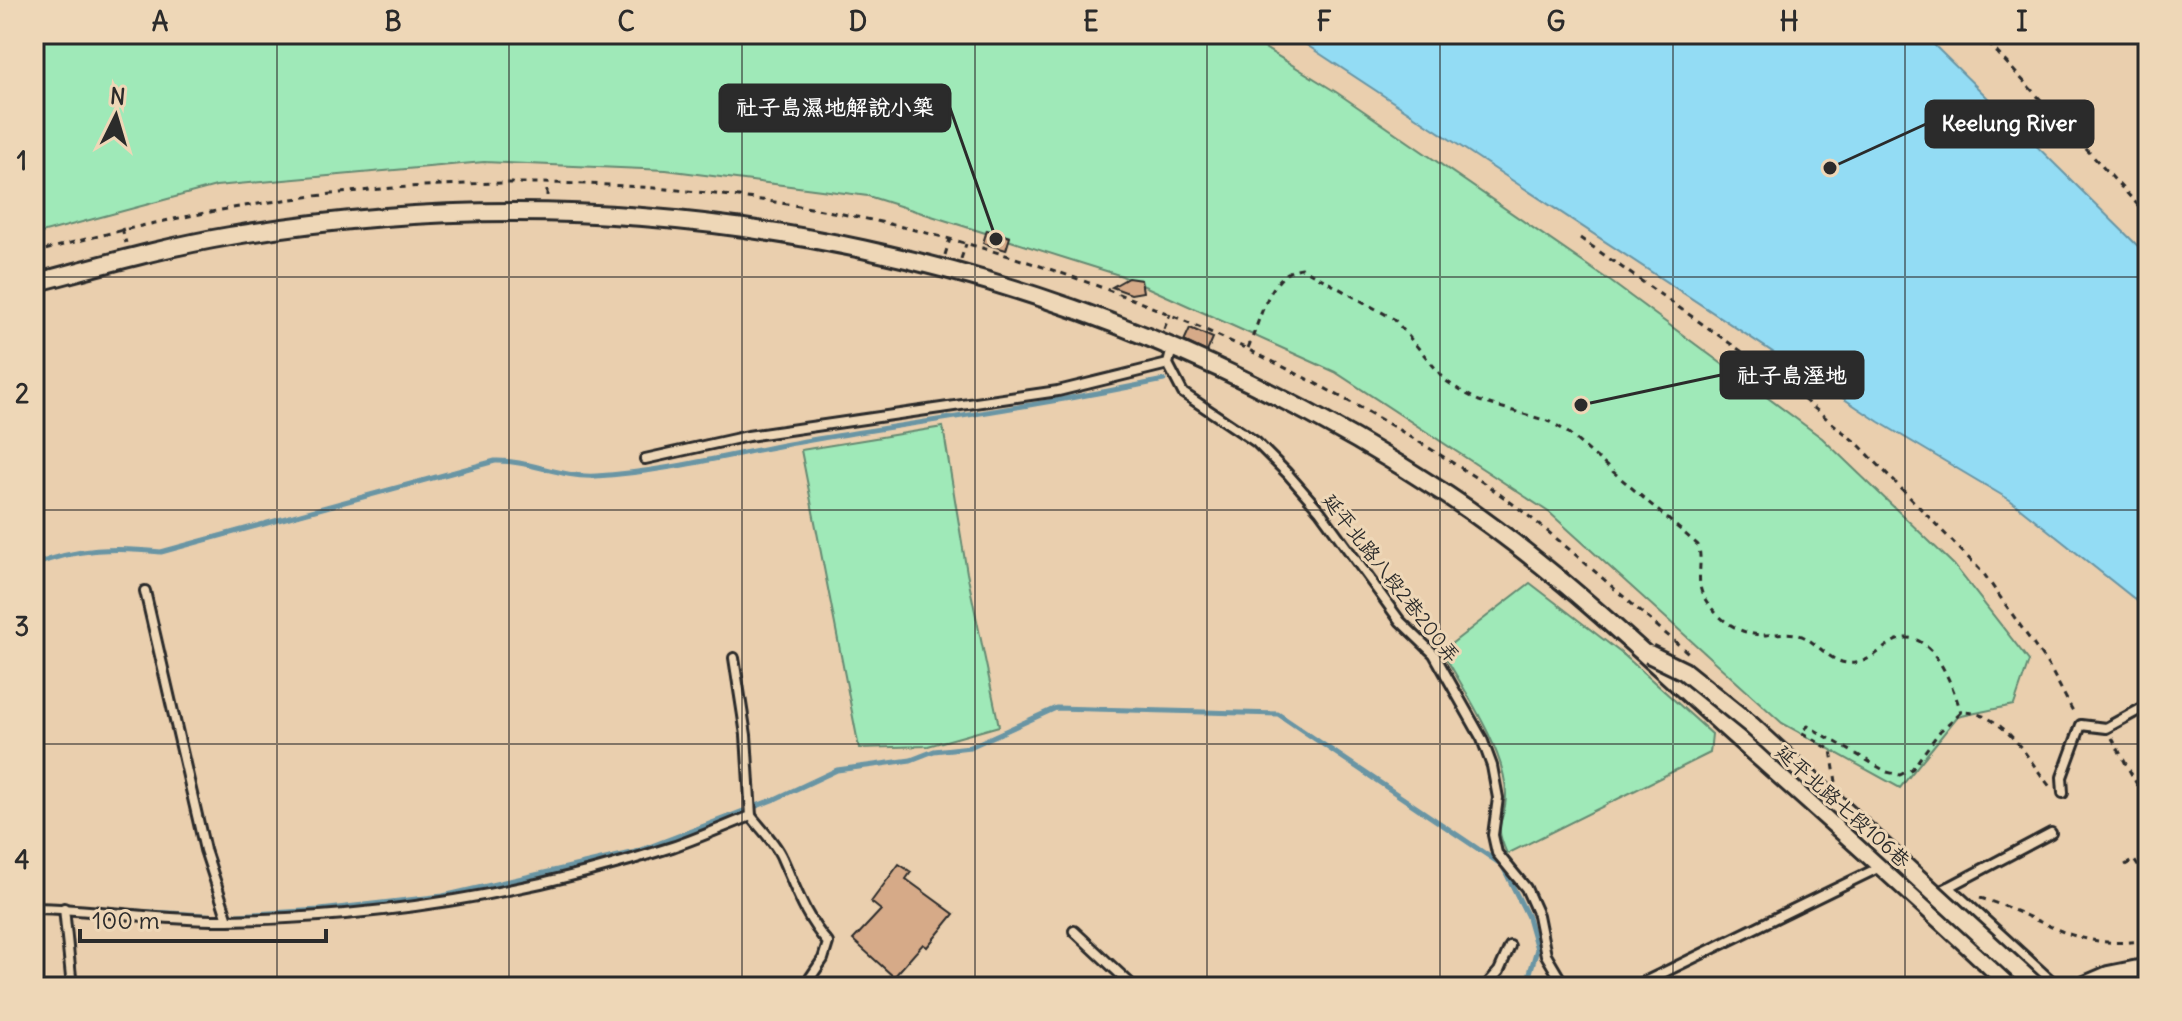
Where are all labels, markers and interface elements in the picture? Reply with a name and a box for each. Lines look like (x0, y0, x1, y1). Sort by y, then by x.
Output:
text: A (152, 5, 169, 38)
text: B (384, 5, 402, 38)
text: C (617, 5, 635, 38)
text: D (849, 5, 867, 38)
text: E (1083, 5, 1099, 38)
text: F (1317, 5, 1332, 38)
text: G (1547, 5, 1566, 38)
text: H (1780, 5, 1798, 38)
text: I (2016, 5, 2028, 38)
north arrow (76, 76, 156, 156)
text: N (109, 81, 127, 111)
callout: 社子島濕地解說小築 (720, 85, 950, 131)
text: 社子島濕地解說小築 (736, 93, 934, 121)
callout: Keelung River (1926, 101, 2093, 147)
text: Keelung River (1941, 109, 2078, 137)
text: 1 (17, 144, 27, 177)
callout: 社子島溼地 (1721, 352, 1863, 398)
text: 社子島溼地 (1737, 361, 1847, 389)
text: 2 (15, 377, 29, 410)
street label: 延平北路八段2巷200弄 (1317, 488, 1465, 667)
text: 3 (15, 610, 29, 643)
street label: 延平北路七段106巷 (1771, 739, 1917, 873)
text: 4 (14, 843, 30, 876)
scale bar (80, 893, 326, 943)
text: 100 m (92, 905, 160, 935)

